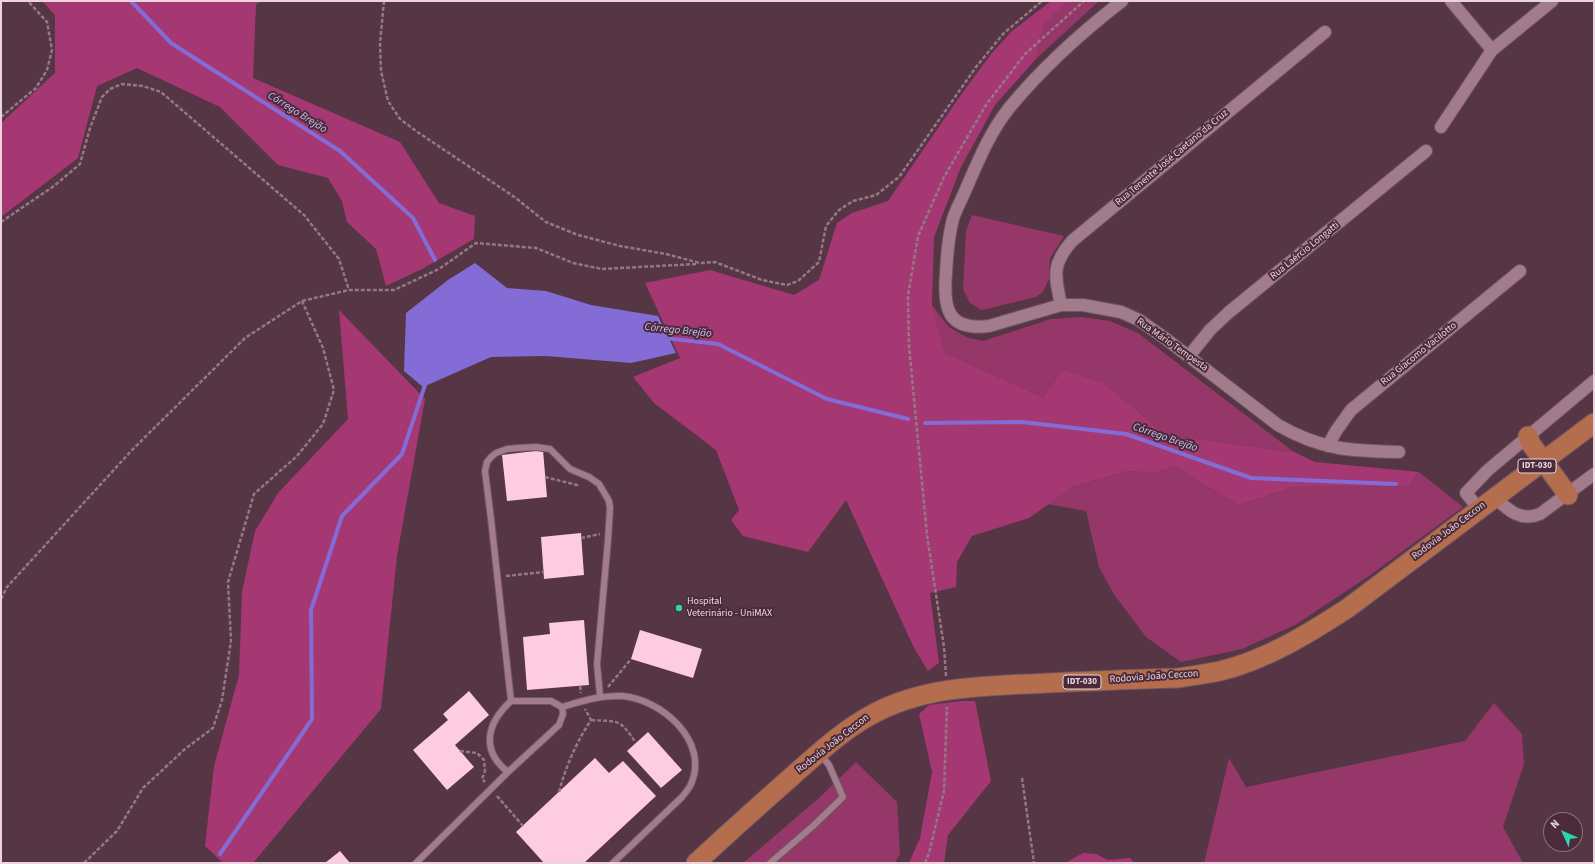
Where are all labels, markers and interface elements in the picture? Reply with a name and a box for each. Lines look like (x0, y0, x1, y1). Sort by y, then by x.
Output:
water label: Córrego Brejão (265, 90, 329, 136)
street label: Rua Tenente José Caetano da Cruz (1113, 107, 1231, 209)
street label: Rua Laércio Longatti (1268, 220, 1342, 282)
street label: Rua Mário Tempesta (1134, 316, 1210, 374)
street label: Rua Giacomo Vacilotto (1379, 320, 1459, 388)
water label: Córrego Brejão (644, 321, 712, 341)
water label: Córrego Brejão (1131, 421, 1199, 455)
road number: IDT-030 (1518, 459, 1556, 473)
street label: Rodovia João Ceccon (1410, 499, 1488, 563)
place label: Hospital Veterinário - UniMAX (687, 596, 772, 620)
marker: Hospital Veterinário - UniMAX (674, 603, 684, 613)
street label: Rodovia João Ceccon (1109, 668, 1199, 686)
road number: IDT-030 (1063, 675, 1101, 689)
street label: Rodovia João Ceccon (794, 712, 872, 776)
north arrow (1543, 812, 1583, 852)
text: N (1547, 816, 1563, 832)

